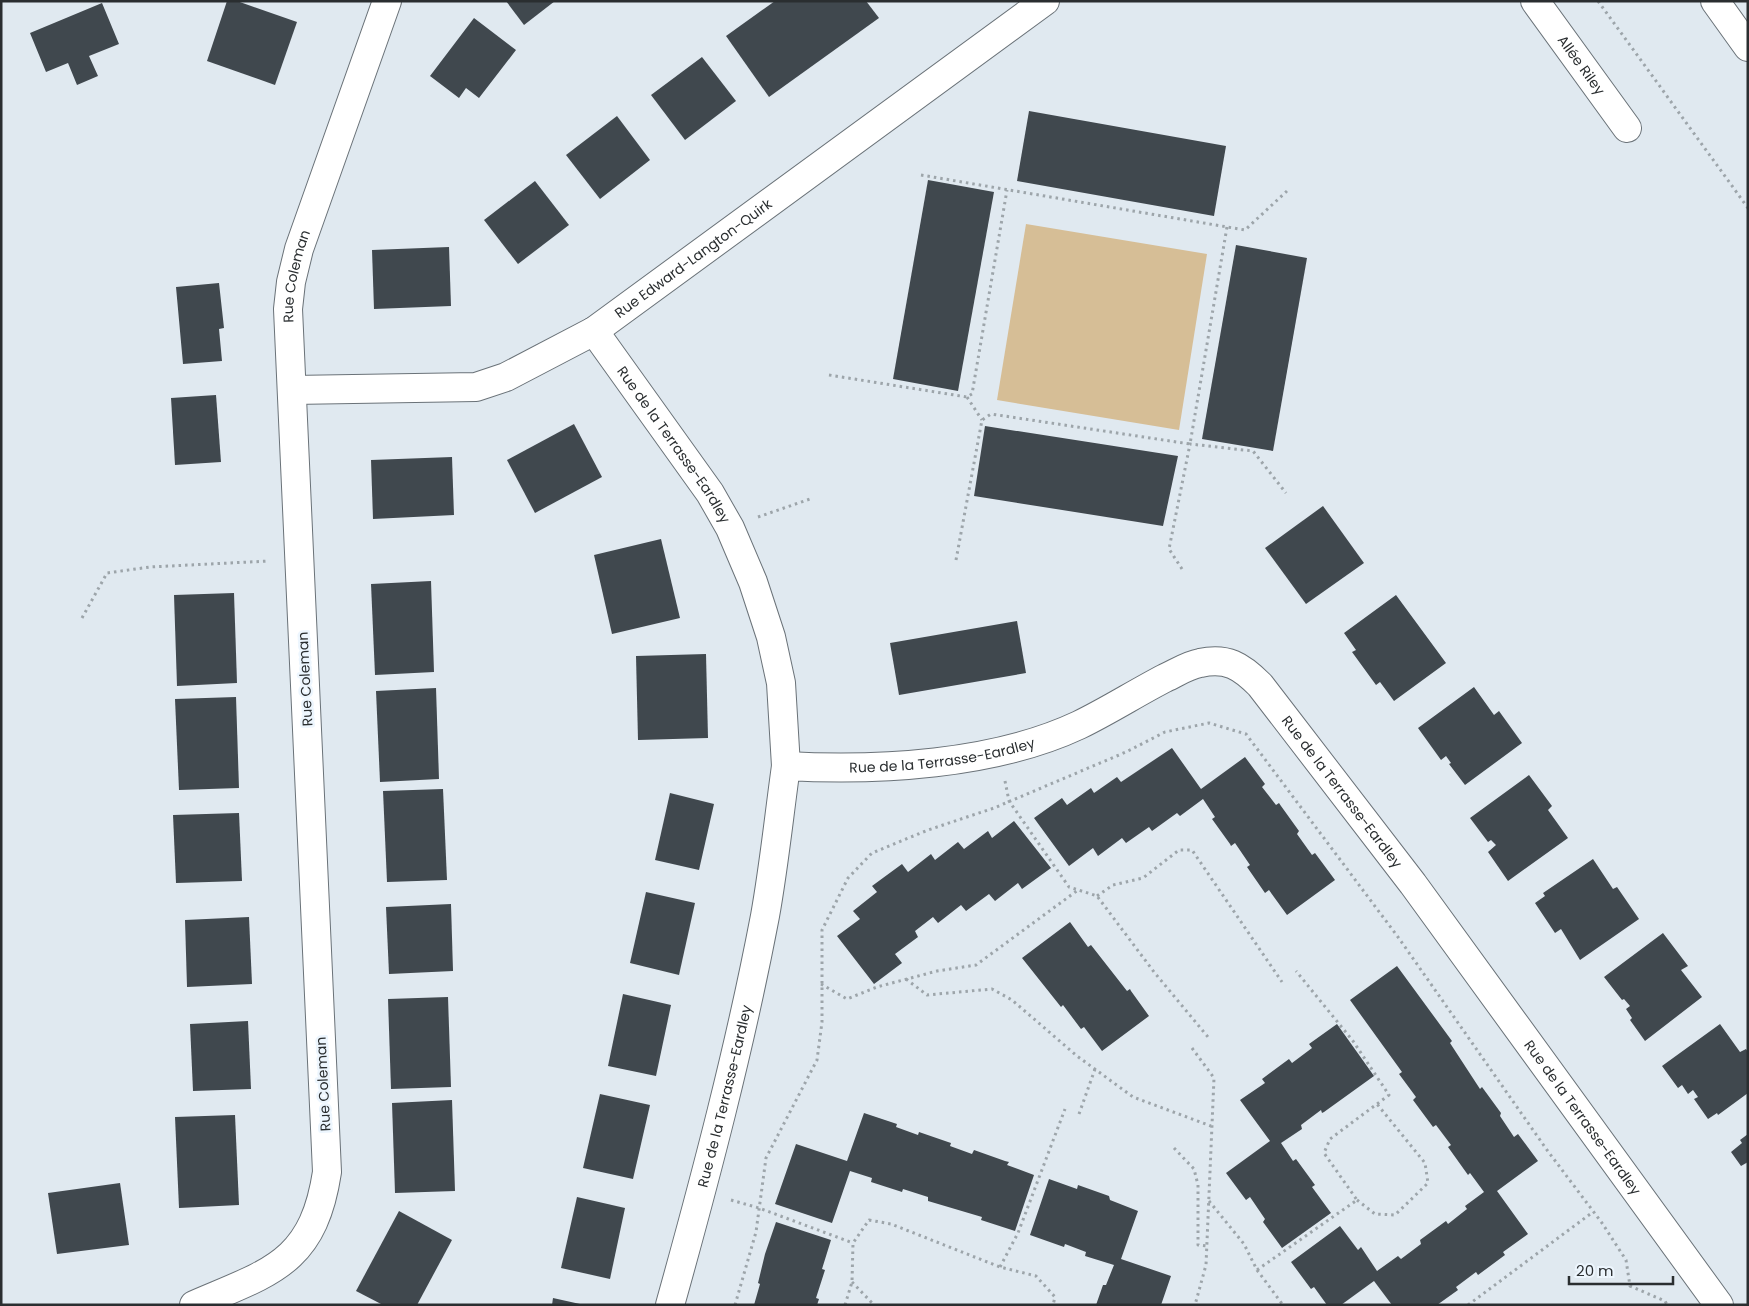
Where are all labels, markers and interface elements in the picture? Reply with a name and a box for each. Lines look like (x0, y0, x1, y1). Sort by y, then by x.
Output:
street label: Allée Riley (1553, 31, 1610, 99)
street label: Rue Edward-Langton-Quirk (610, 194, 777, 323)
street label: Rue Coleman (278, 227, 315, 323)
street label: Rue de la Terrasse-Eardley (612, 362, 735, 527)
street label: Rue Coleman (293, 631, 317, 727)
street label: Rue de la Terrasse-Eardley (1277, 711, 1407, 872)
street label: Rue de la Terrasse-Eardley (849, 733, 1037, 777)
street label: Rue de la Terrasse-Eardley (693, 1003, 756, 1189)
street label: Rue Coleman (311, 1036, 335, 1132)
street label: Rue de la Terrasse-Eardley (1520, 1036, 1646, 1199)
scale bar (1569, 1254, 1673, 1286)
text: 20 m (1576, 1260, 1614, 1281)

